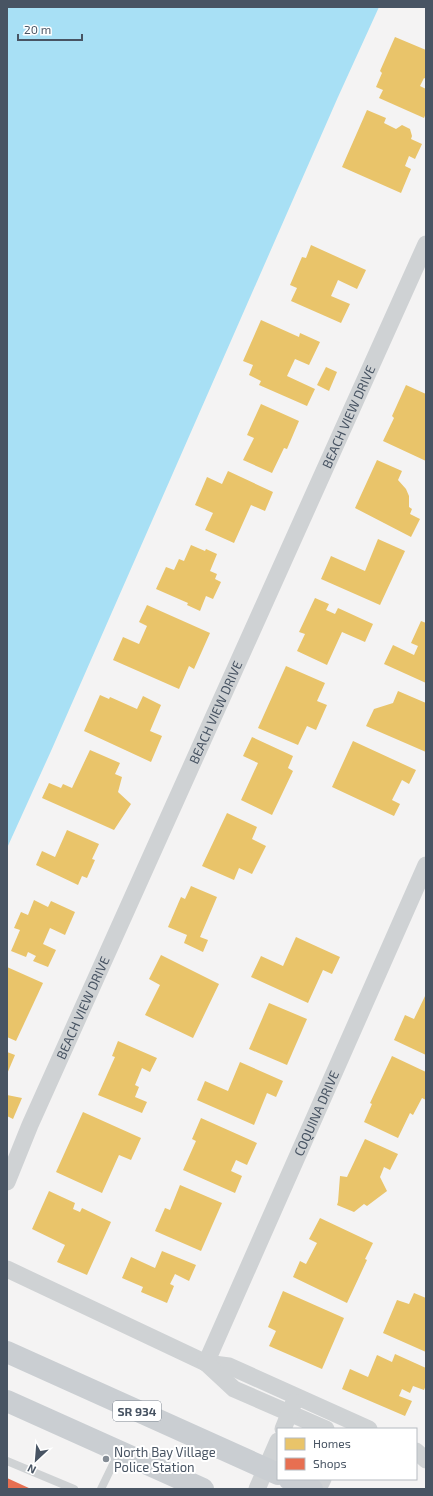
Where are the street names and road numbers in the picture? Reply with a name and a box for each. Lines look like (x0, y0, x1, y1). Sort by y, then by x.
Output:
street label: BEACH VIEW DRIVE (318, 363, 378, 471)
street label: BEACH VIEW DRIVE (185, 658, 246, 766)
street label: BEACH VIEW DRIVE (53, 954, 113, 1062)
street label: COQUINA DRIVE (290, 1068, 342, 1159)
road number: SR 934 (113, 1401, 161, 1421)

